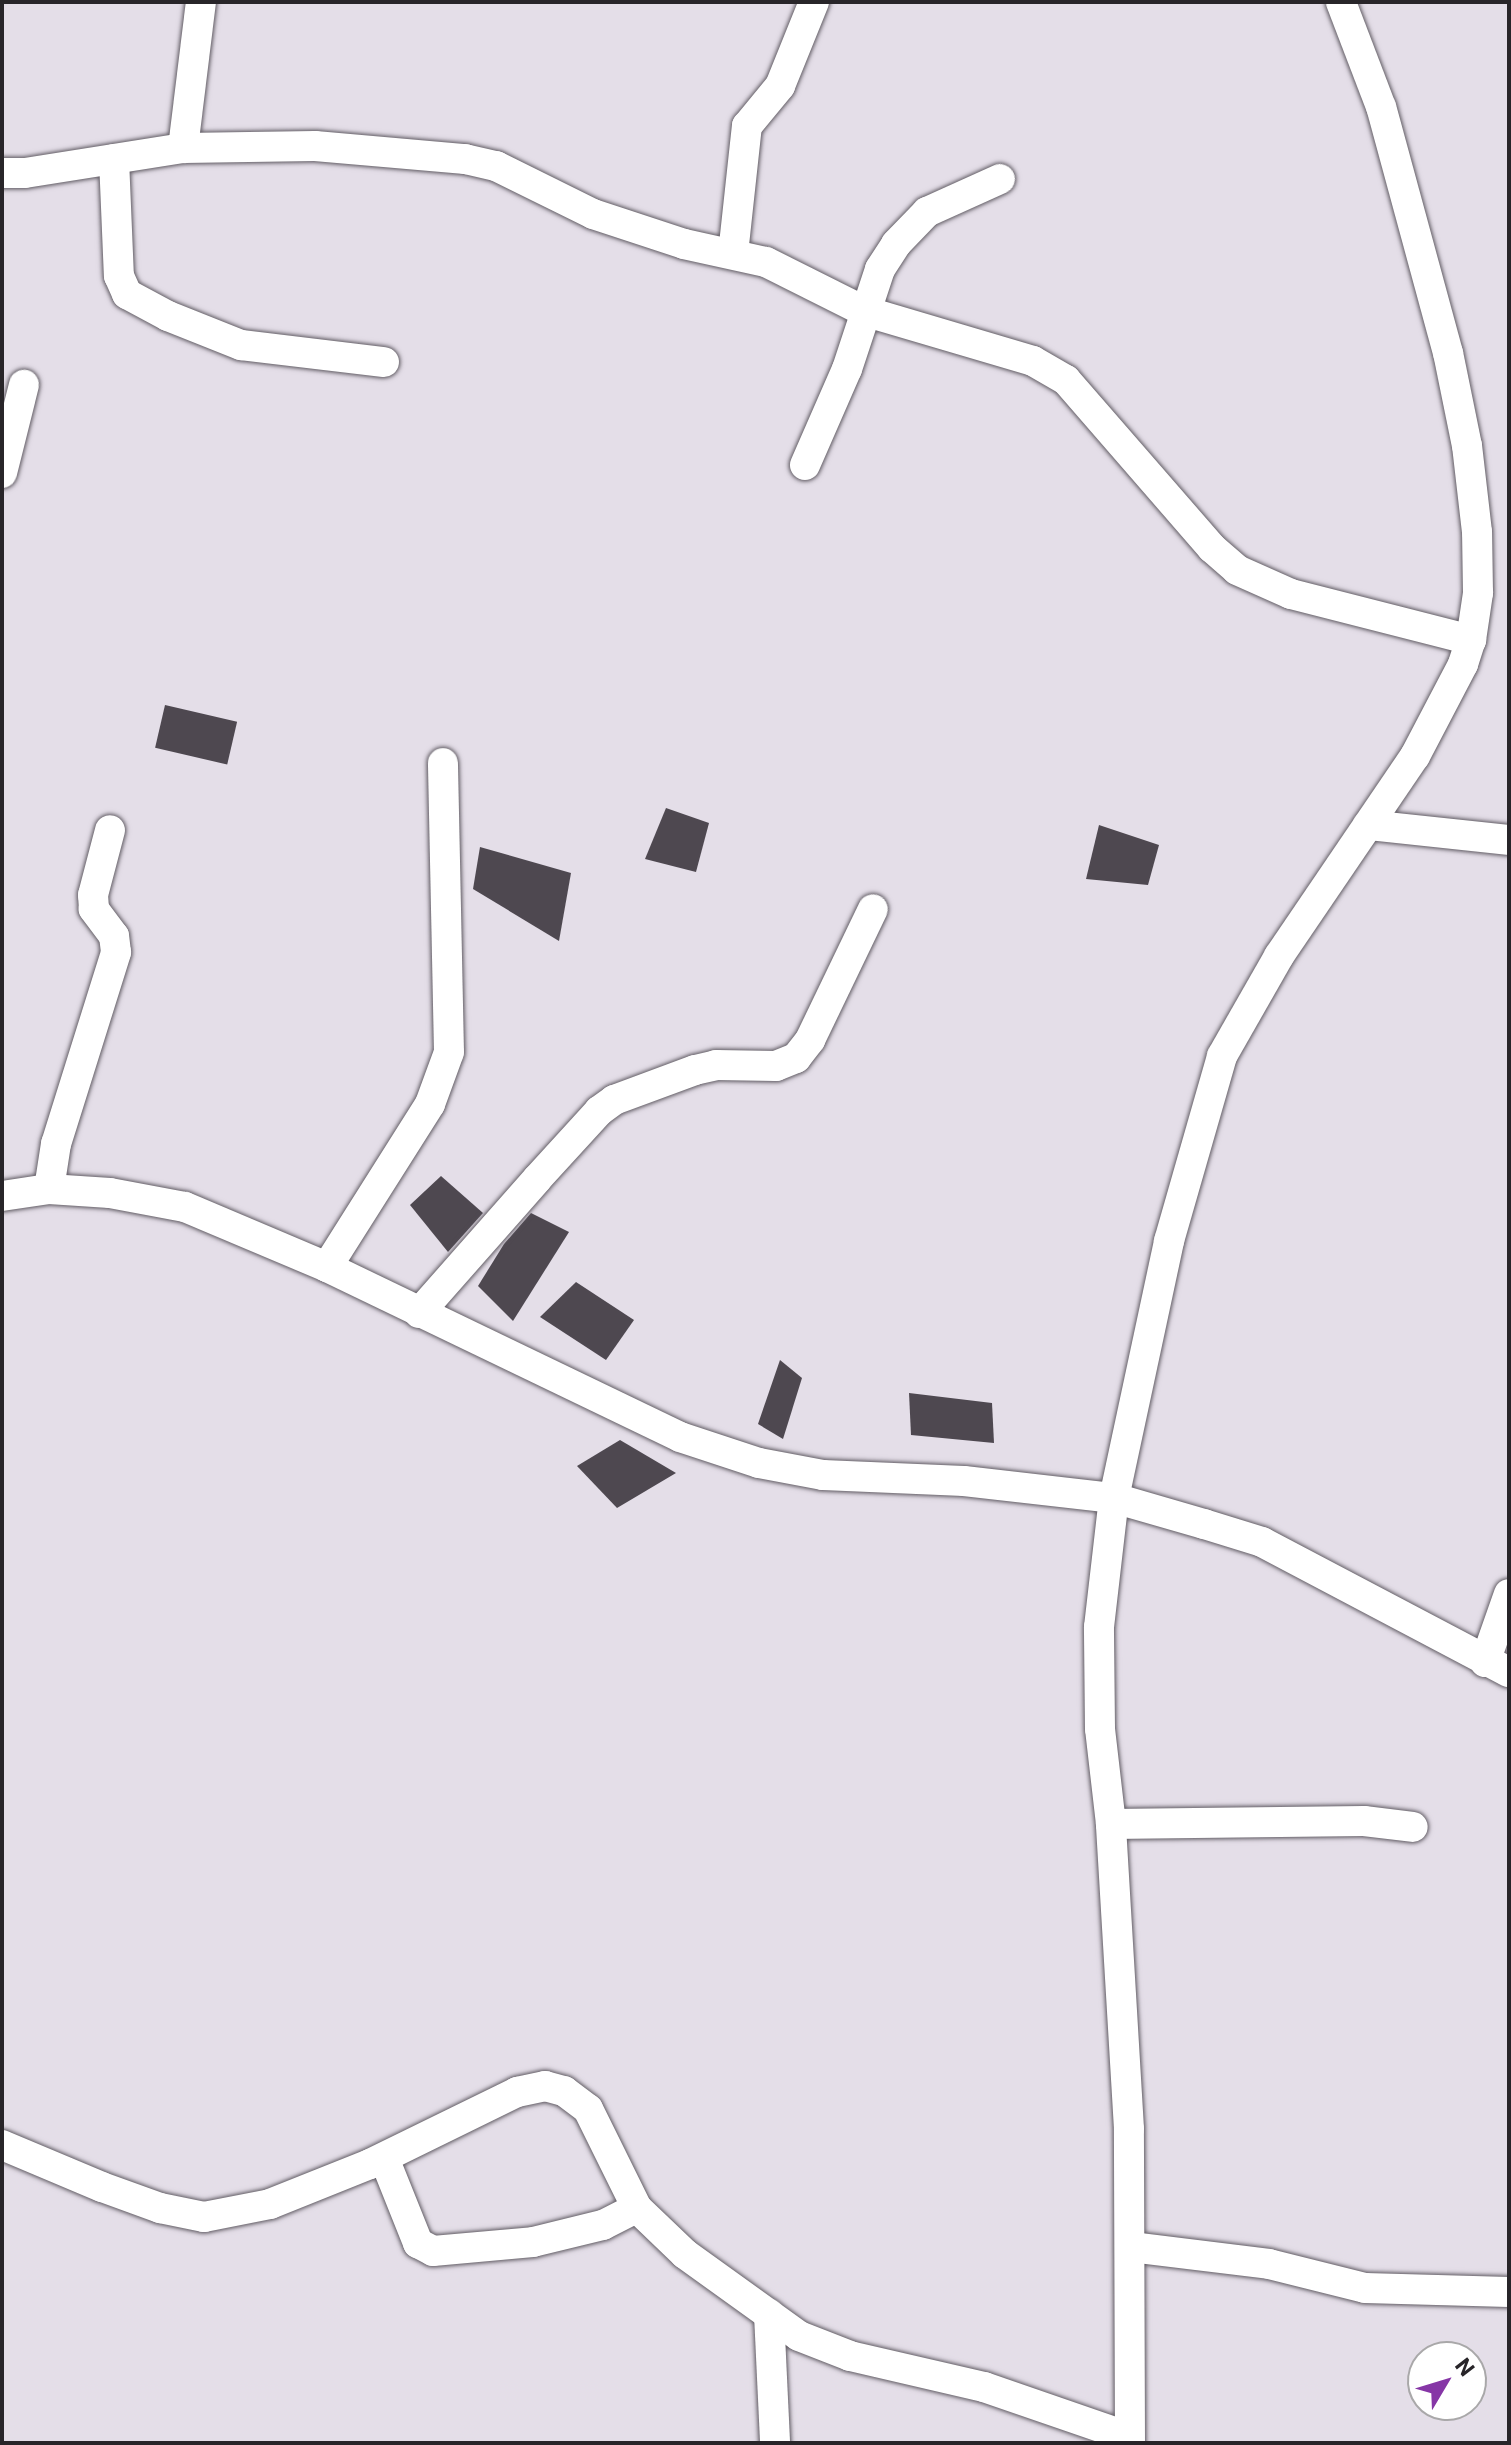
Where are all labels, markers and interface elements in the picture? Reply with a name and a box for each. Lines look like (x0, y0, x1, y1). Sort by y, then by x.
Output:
north arrow (1407, 2341, 1487, 2421)
text: N (1450, 2353, 1479, 2381)

